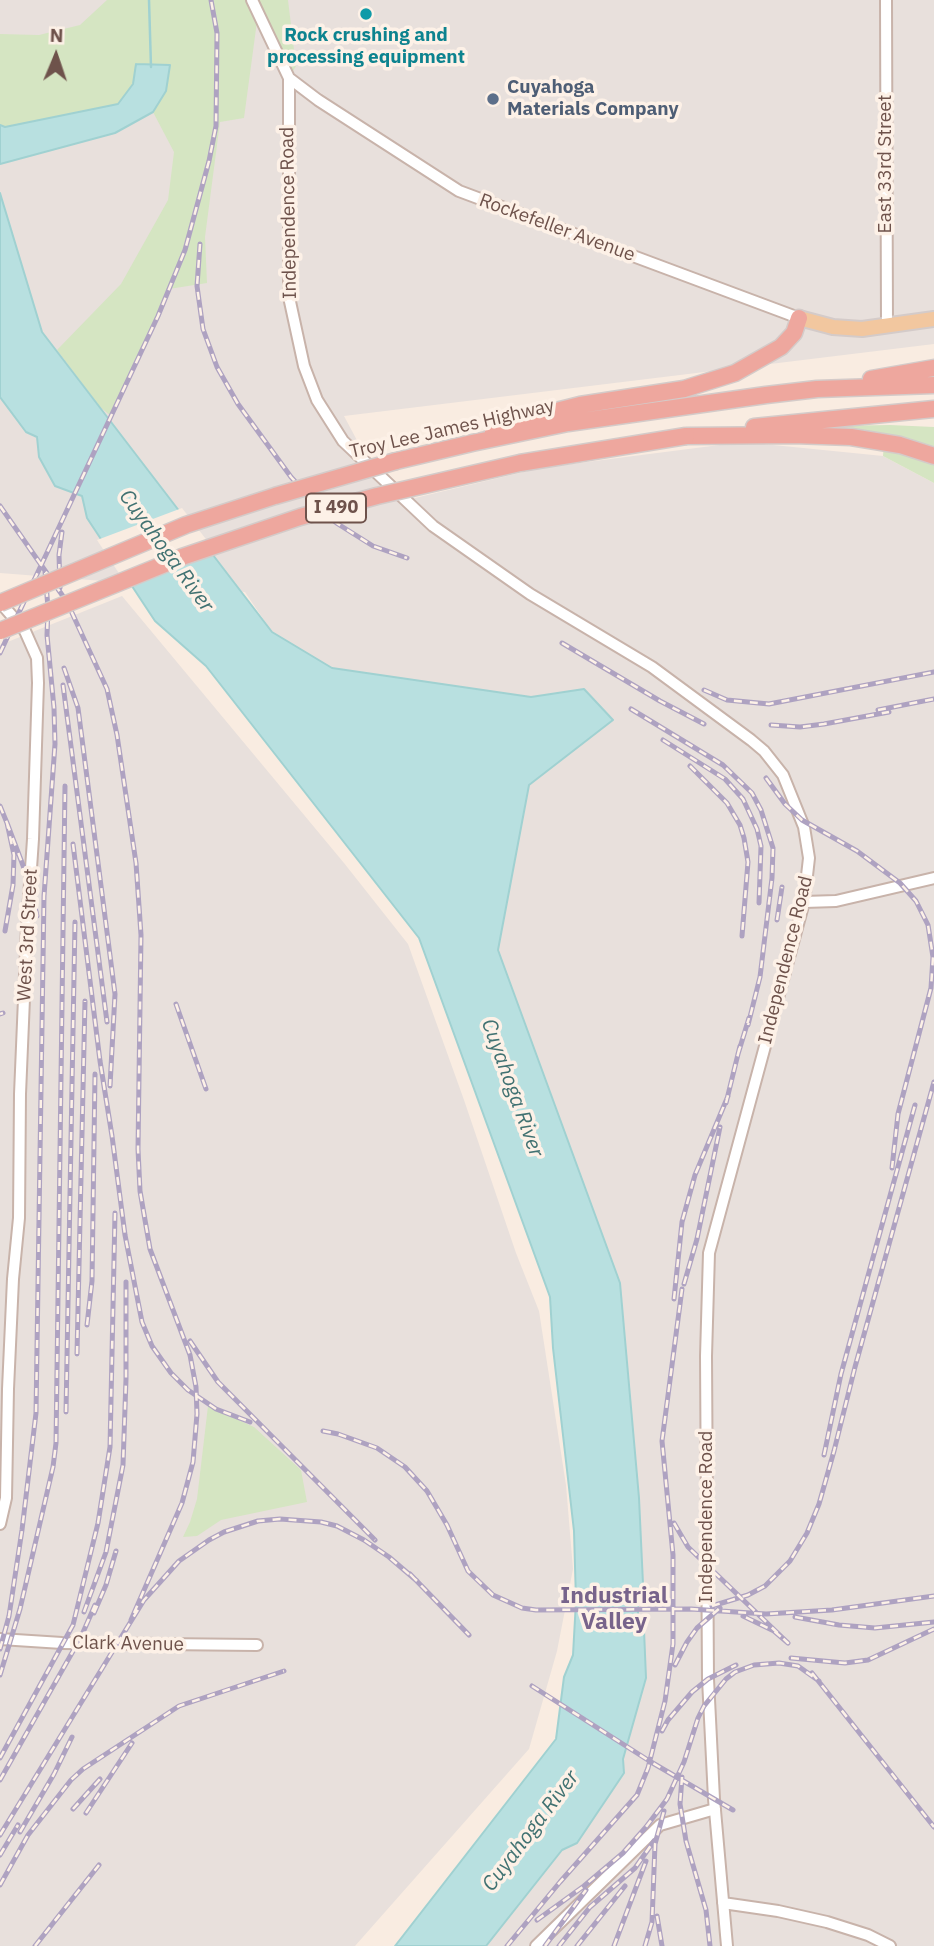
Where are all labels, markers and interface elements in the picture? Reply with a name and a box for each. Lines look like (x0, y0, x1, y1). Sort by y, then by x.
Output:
marker: Rock crushing and processing equipment (358, 6, 374, 22)
north arrow (21, 21, 91, 91)
text: N (49, 23, 64, 47)
place label: Rock crushing and processing equipment (267, 25, 465, 69)
place label: Cuyahoga Materials Company (507, 77, 679, 121)
marker: Cuyahoga Materials Company (485, 91, 501, 107)
street label: East 33rd Street (875, 95, 897, 233)
street label: Independence Road (276, 127, 302, 299)
street label: Rockefeller Avenue (476, 189, 638, 267)
street label: Troy Lee James Highway (347, 394, 557, 464)
water label: Cuyahoga River (113, 485, 219, 617)
road number: I 490 (306, 494, 366, 522)
street label: West 3rd Street (13, 868, 43, 1002)
street label: Independence Road (754, 874, 818, 1046)
water label: Cuyahoga River (475, 1016, 549, 1160)
street label: Independence Road (696, 1431, 718, 1603)
district label: Industrial Valley (560, 1582, 668, 1636)
street label: Clark Avenue (72, 1632, 184, 1656)
water label: Cuyahoga River (477, 1766, 585, 1896)

